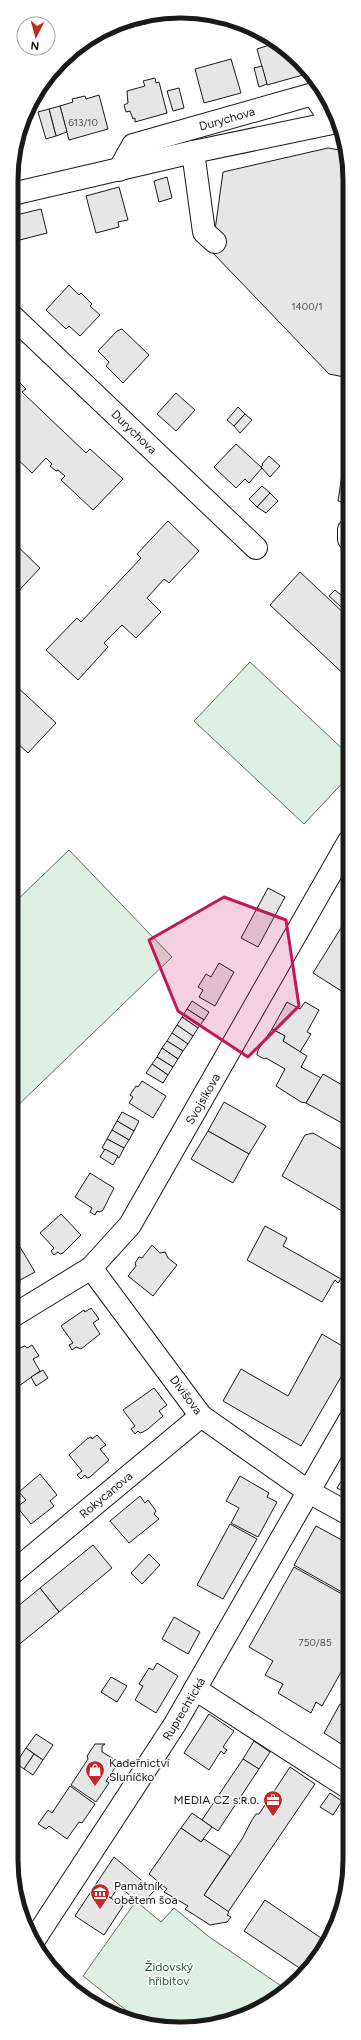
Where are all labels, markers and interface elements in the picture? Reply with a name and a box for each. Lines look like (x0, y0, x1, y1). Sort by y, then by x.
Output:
north arrow (16, 16, 56, 56)
text: N (30, 39, 40, 52)
street label: Durychova (197, 104, 257, 134)
house number: 613/10 (68, 116, 98, 129)
house number: 1400/1 (291, 300, 323, 313)
street label: Durychova (108, 407, 160, 457)
street label: Svojsíkova (183, 1071, 223, 1127)
street label: Divišova (167, 1373, 205, 1417)
street label: Rokycanova (77, 1469, 135, 1521)
house number: 750/85 (298, 1636, 332, 1649)
street label: Ruprechtická (160, 1675, 208, 1743)
place label: Kadeřnictví Sluníčko (109, 1756, 171, 1784)
shop icon: Kadeřnictví Sluníčko (84, 1759, 106, 1787)
office icon: MEDIA CZ s.ʀ.ᴏ. (262, 1789, 284, 1817)
place label: MEDIA CZ s.ʀ.ᴏ. (174, 1793, 259, 1807)
place label: Památník obětem šoa (114, 1879, 178, 1907)
museum icon: Památník obětem šoa (89, 1882, 111, 1910)
park label: Židovský hřibitov (145, 1960, 194, 1988)

